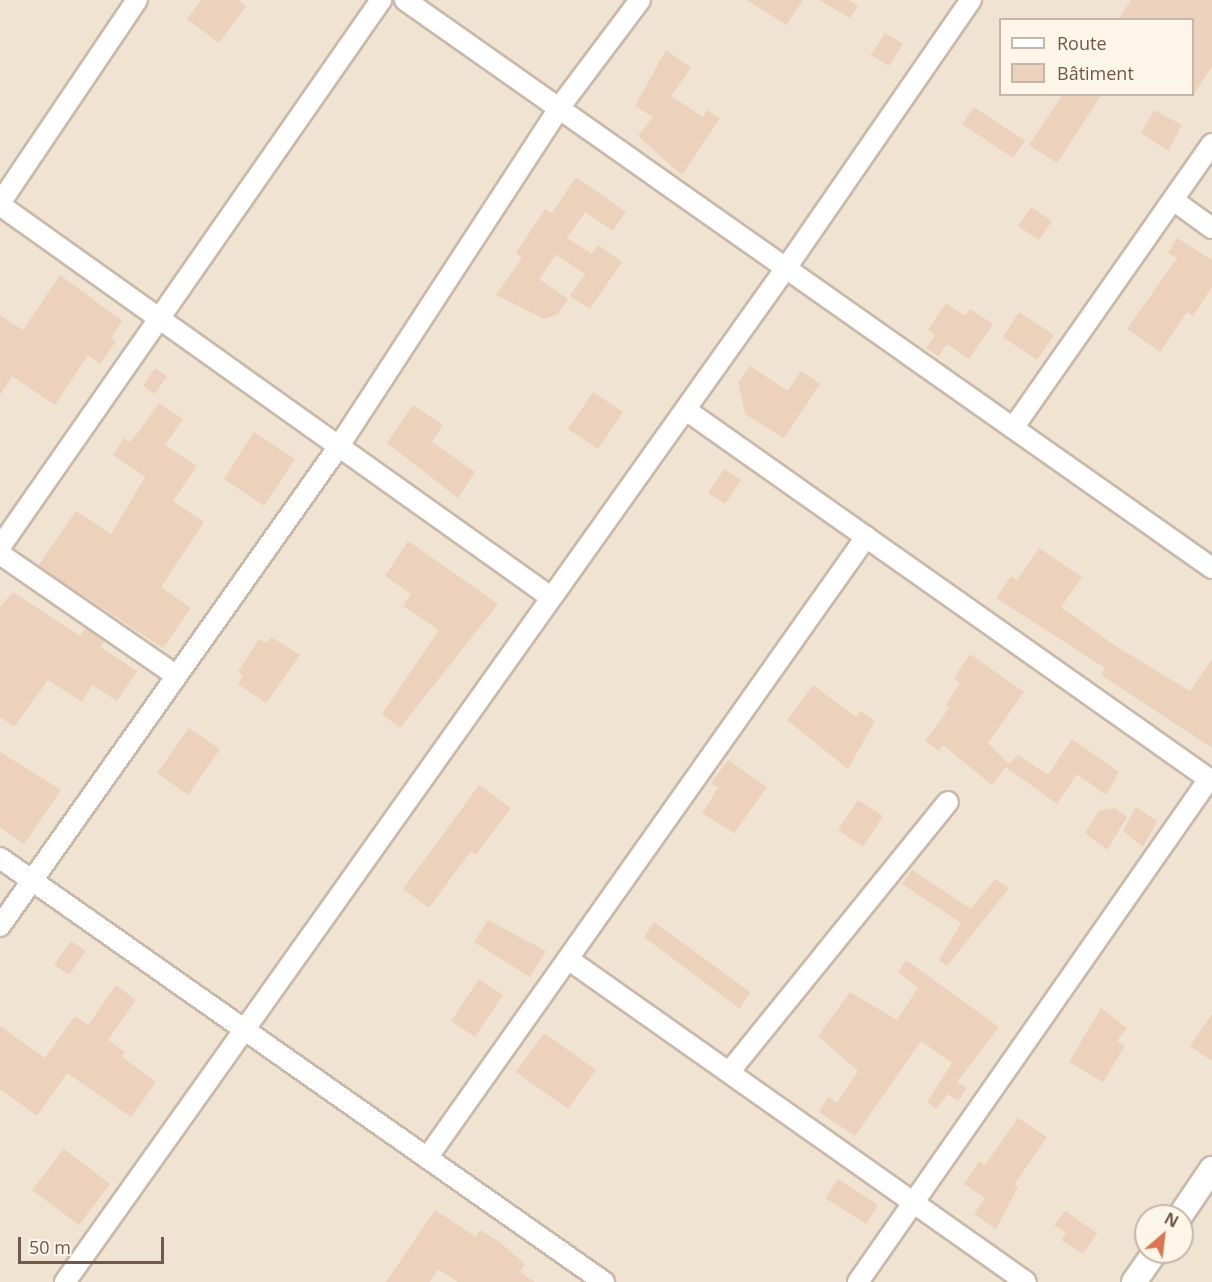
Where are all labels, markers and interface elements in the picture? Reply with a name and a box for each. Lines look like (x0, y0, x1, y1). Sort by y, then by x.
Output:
legend (999, 18, 1194, 96)
text: Route (1057, 31, 1107, 55)
text: Bâtiment (1057, 61, 1134, 85)
north arrow (1134, 1204, 1194, 1264)
text: N (1161, 1207, 1182, 1233)
scale bar (21, 1225, 166, 1263)
text: 50 m (29, 1235, 71, 1259)

